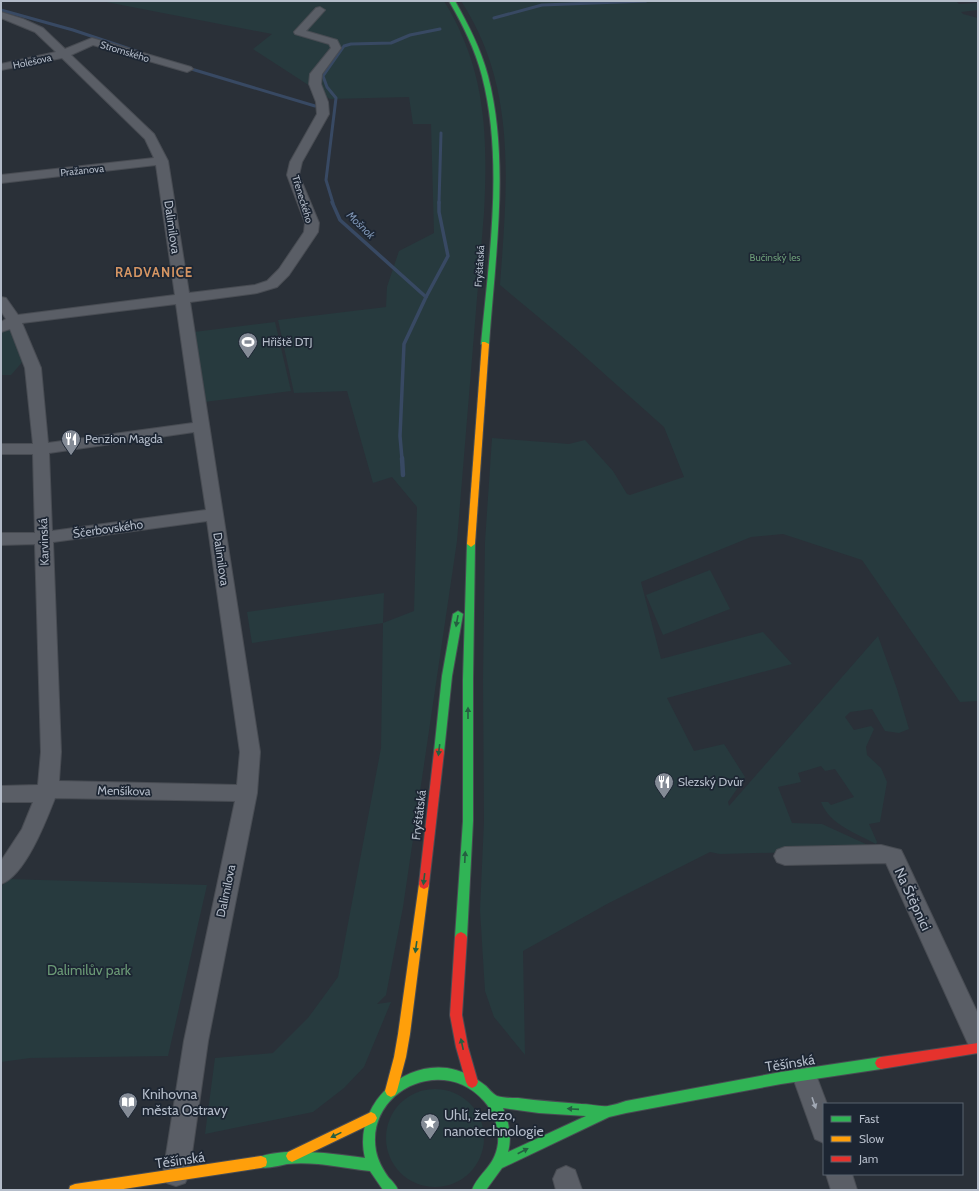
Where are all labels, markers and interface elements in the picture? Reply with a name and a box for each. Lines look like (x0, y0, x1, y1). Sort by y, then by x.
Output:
street label: Stromského (99, 38, 152, 65)
street label: Holešova (12, 51, 53, 72)
street label: Pražanova (60, 162, 105, 179)
street label: Třeneckého (289, 174, 316, 225)
street label: Dalimilova (161, 199, 184, 255)
water label: Mošnok (343, 207, 378, 242)
street label: Fryštátská (472, 244, 487, 287)
park label: Bučinský les (750, 251, 800, 264)
district label: RADVANICE (115, 264, 193, 280)
sports icon: Hřiště DTJ (237, 331, 259, 359)
place label: Hřiště DTJ (262, 334, 313, 349)
restaurant icon: Penzion Magda (60, 428, 82, 456)
place label: Penzion Magda (85, 431, 163, 446)
street label: Ščerbovského (72, 516, 144, 541)
street label: Karvinská (35, 518, 52, 566)
street label: Dalimilova (210, 531, 233, 587)
one-way arrow (454, 615, 460, 627)
one-way arrow (465, 706, 471, 719)
one-way arrow (436, 744, 442, 756)
restaurant icon: Slezský Dvůr (653, 771, 675, 799)
place label: Slezský Dvůr (678, 774, 744, 789)
street label: Menšíkova (97, 783, 151, 798)
street label: Fryštátská (408, 789, 429, 841)
one-way arrow (462, 851, 469, 863)
street label: Dalimilova (213, 863, 238, 919)
street label: Na Štěpnici (891, 865, 935, 933)
one-way arrow (421, 873, 427, 885)
one-way arrow (413, 941, 419, 953)
park label: Dalimilův park (47, 961, 132, 979)
one-way arrow (458, 1038, 464, 1050)
street label: Těšínská (764, 1050, 816, 1076)
place label: Knihovna města Ostravy (142, 1085, 228, 1119)
library icon: Knihovna města Ostravy (117, 1091, 139, 1119)
one-way arrow (812, 1097, 818, 1109)
legend (823, 1103, 963, 1175)
place label: Uhlí, železo, nanotechnologie (444, 1106, 544, 1140)
one-way arrow (567, 1106, 579, 1113)
text: Fast (859, 1111, 879, 1126)
place icon: Uhlí, železo, nanotechnologie (419, 1112, 441, 1140)
text: Slow (859, 1131, 884, 1146)
one-way arrow (330, 1132, 341, 1138)
street label: Těšínská (154, 1148, 206, 1172)
one-way arrow (517, 1148, 528, 1155)
text: Jam (858, 1151, 878, 1166)

